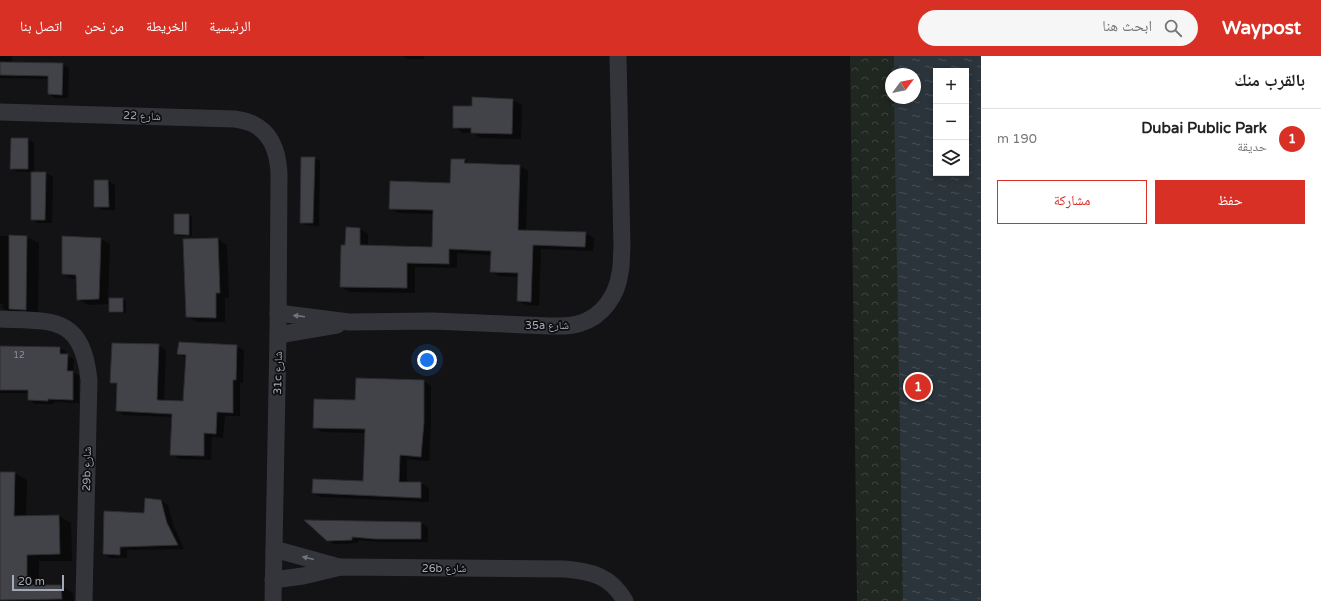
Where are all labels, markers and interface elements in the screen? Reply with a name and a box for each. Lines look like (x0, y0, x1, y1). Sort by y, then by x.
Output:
search box (918, 10, 1198, 46)
text: ابحث هنا (1102, 17, 1152, 35)
icon: search (1162, 17, 1184, 39)
text: Waypost (1222, 17, 1301, 39)
text: اتصل بنا (20, 18, 62, 35)
text: من نحن (84, 18, 124, 35)
text: الخريطة (146, 18, 187, 35)
text: الرئيسية (209, 18, 251, 35)
north arrow (885, 68, 921, 104)
map controls (933, 68, 969, 176)
button: + (933, 68, 969, 104)
text: بالقرب منك (1234, 70, 1305, 91)
button: − (933, 104, 969, 140)
street label: شارع 22 (123, 109, 161, 123)
text: Dubai Public Park (1141, 119, 1267, 137)
text: 190 m (997, 131, 1037, 147)
text: 1 (1288, 131, 1296, 147)
text: حديقة (1237, 139, 1267, 155)
button: layers (933, 140, 969, 176)
button: مشاركة (997, 180, 1147, 224)
button: حفظ (1155, 180, 1305, 224)
one-way arrow (293, 313, 305, 319)
street label: 35a شارع (525, 319, 569, 332)
house number: 12 (13, 350, 25, 361)
your location (417, 350, 437, 370)
street label: 31c شارع (271, 351, 285, 395)
pin: 1 (905, 372, 931, 402)
street label: 29b شارع (80, 447, 94, 491)
one-way arrow (301, 555, 313, 561)
street label: 26b شارع (422, 562, 466, 575)
scale bar (12, 573, 64, 592)
text: 20 m (18, 575, 45, 588)

